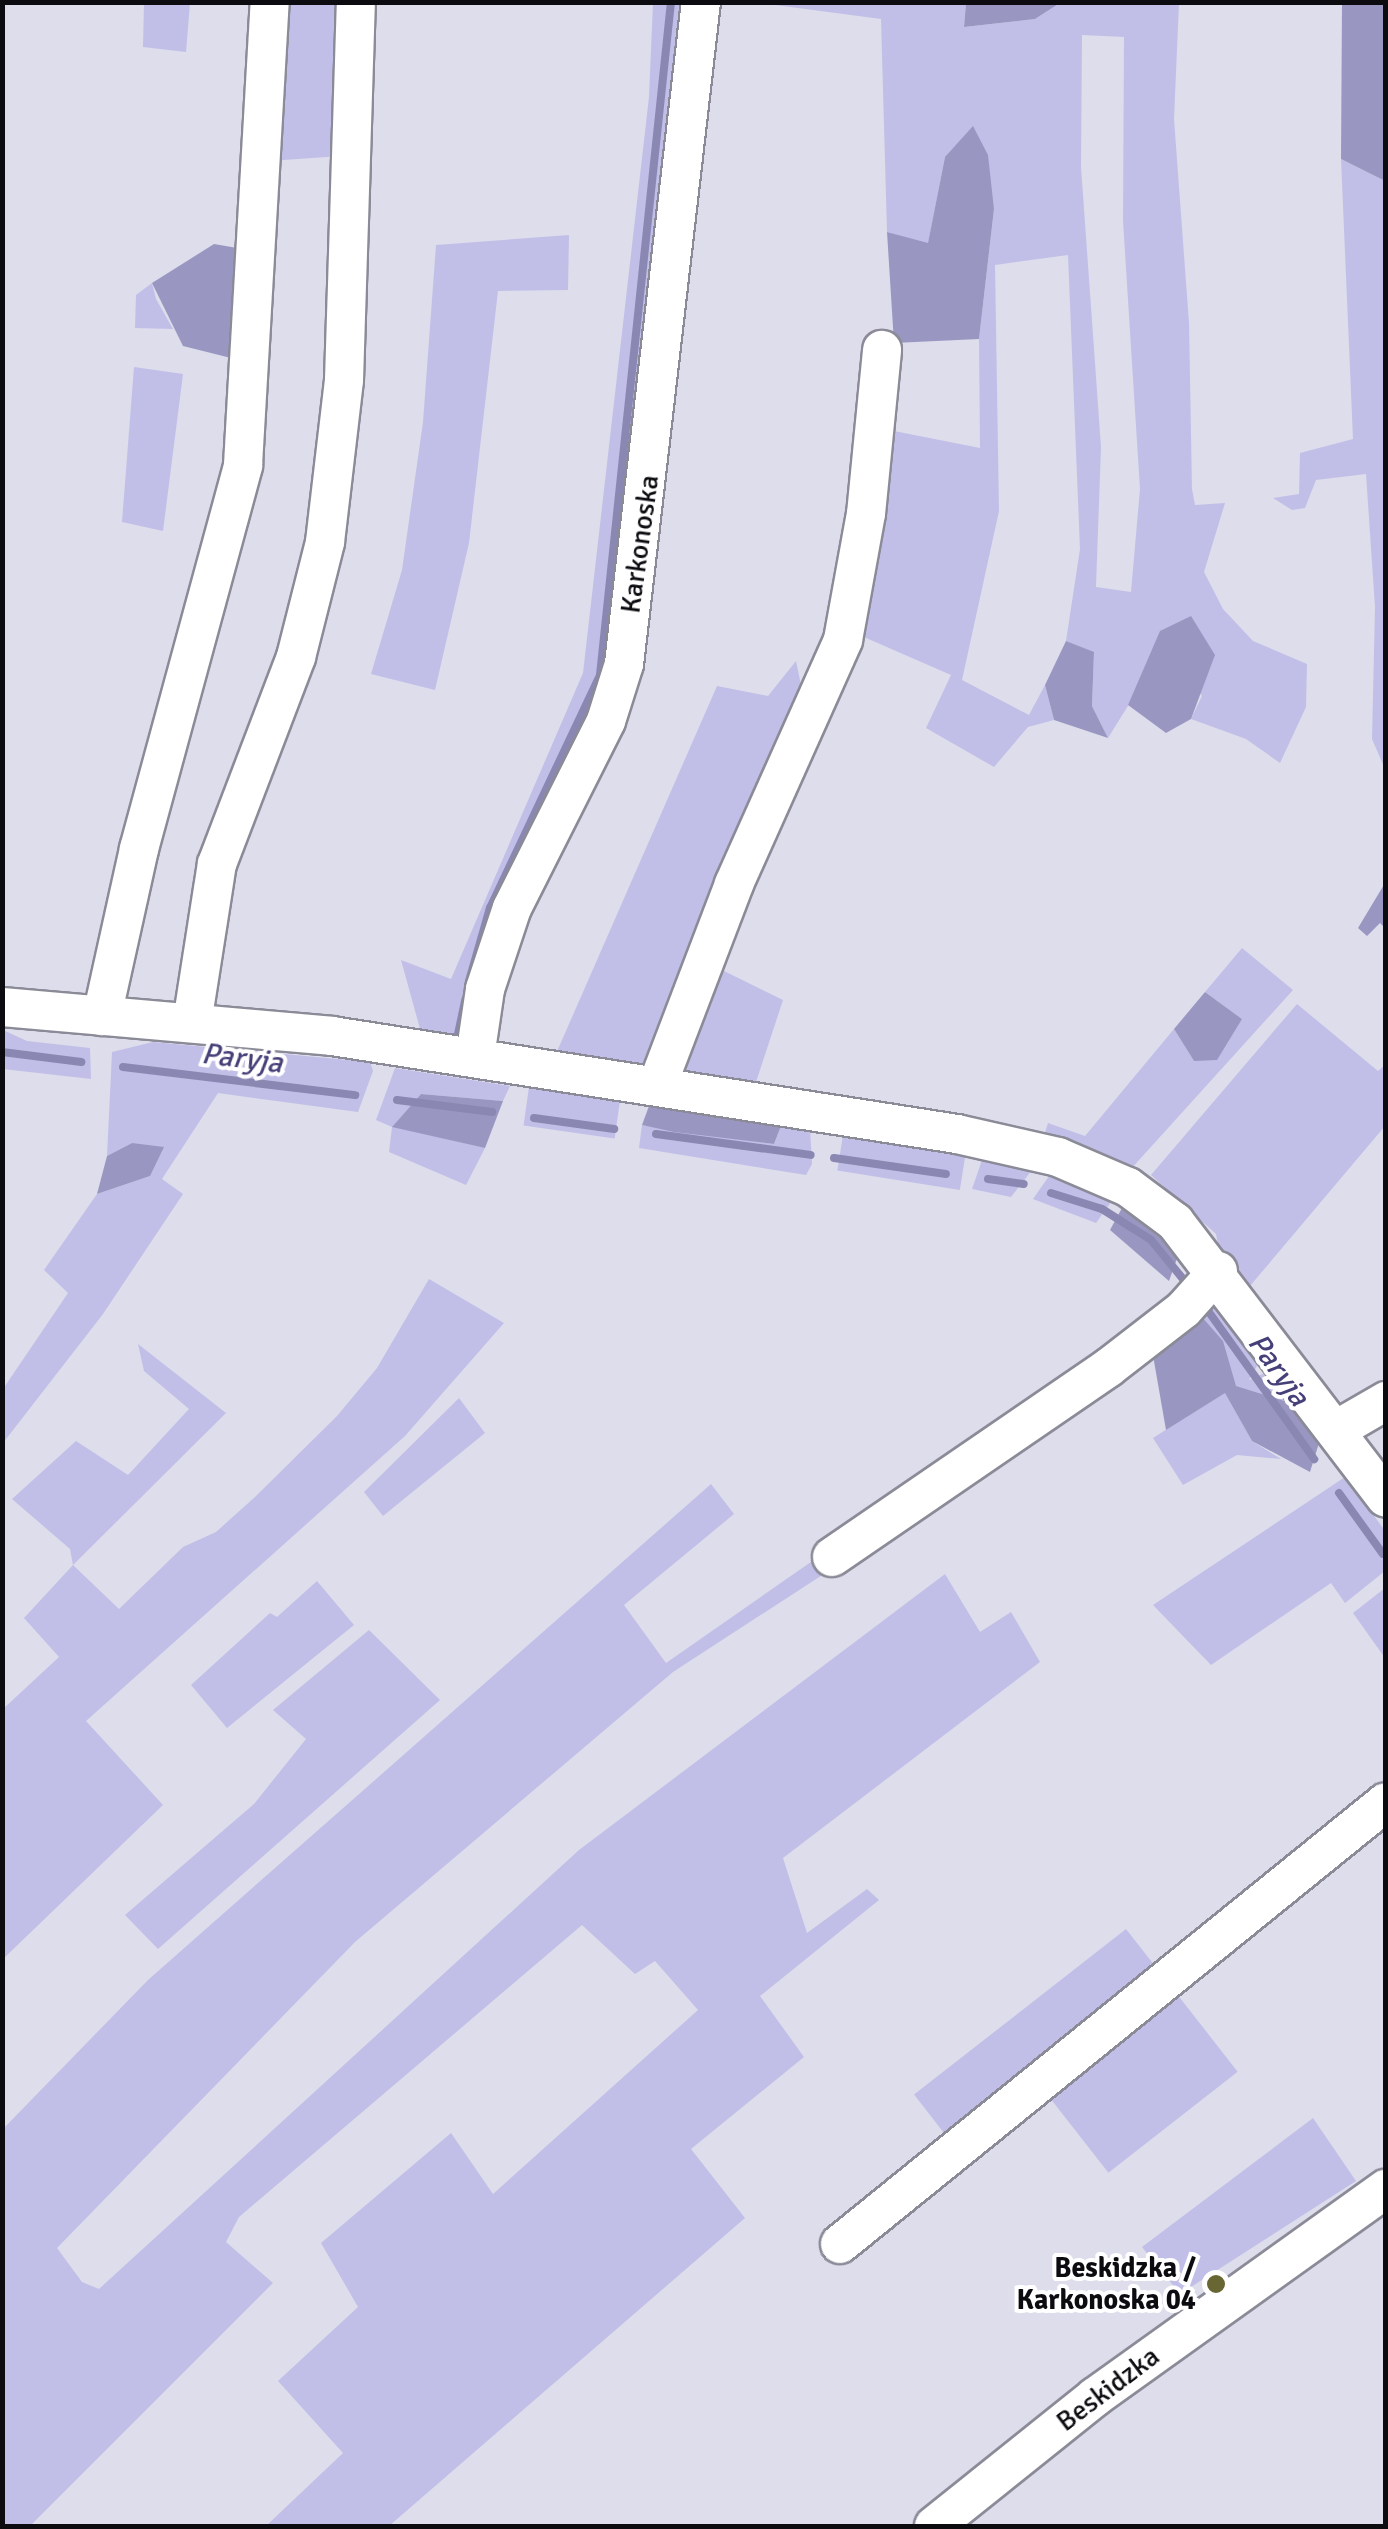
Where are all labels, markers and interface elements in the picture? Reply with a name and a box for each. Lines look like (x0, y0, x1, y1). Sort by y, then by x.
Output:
street label: Karkonoska (614, 473, 666, 615)
water label: Paryja (199, 1036, 285, 1082)
water label: Paryja (1240, 1327, 1316, 1413)
place label: Beskidzka / Karkonoska 04 (1017, 2251, 1196, 2317)
marker: Beskidzka / Karkonoska 04 (1205, 2273, 1227, 2295)
street label: Beskidzka (1050, 2339, 1166, 2439)

